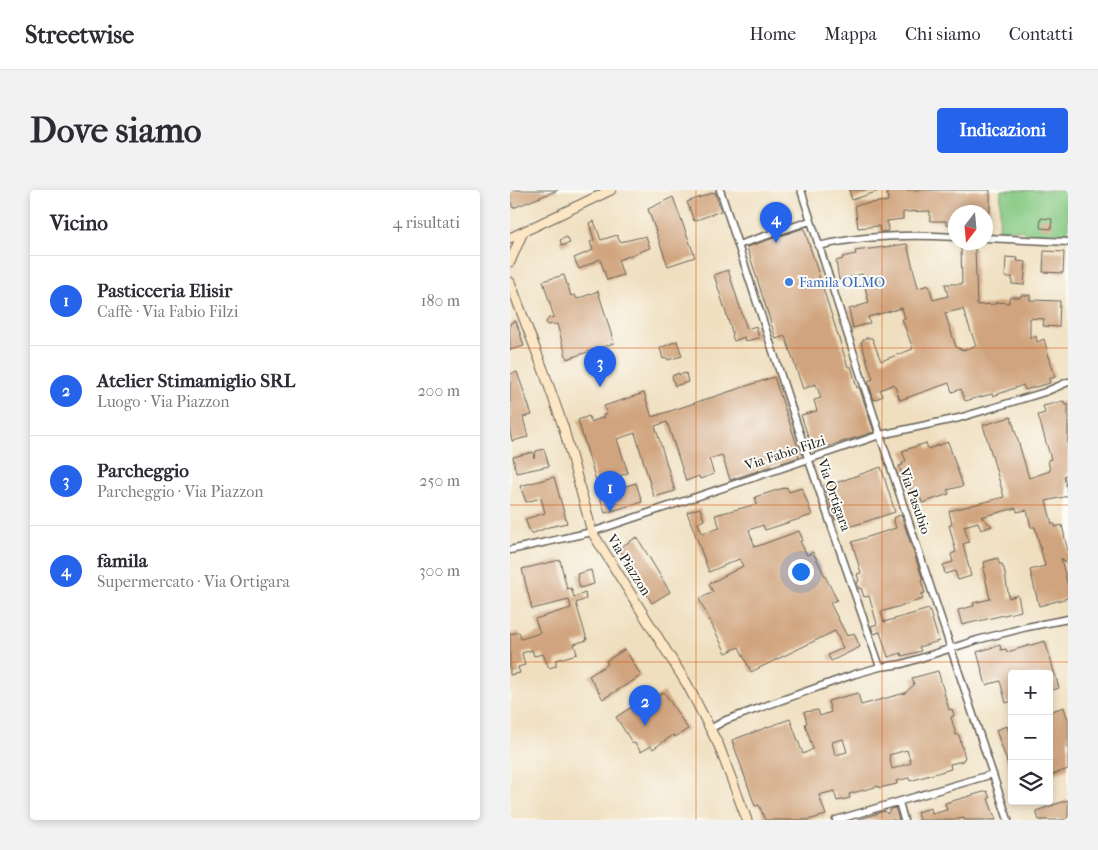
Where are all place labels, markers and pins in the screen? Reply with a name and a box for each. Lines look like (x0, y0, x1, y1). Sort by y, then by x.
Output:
pin: 4 (760, 202, 792, 243)
place label: Famila OLMO (799, 274, 885, 291)
marker: Famila OLMO (783, 276, 795, 288)
pin: 3 (584, 346, 616, 387)
pin: 1 (594, 471, 626, 512)
pin: 2 (629, 685, 661, 726)

